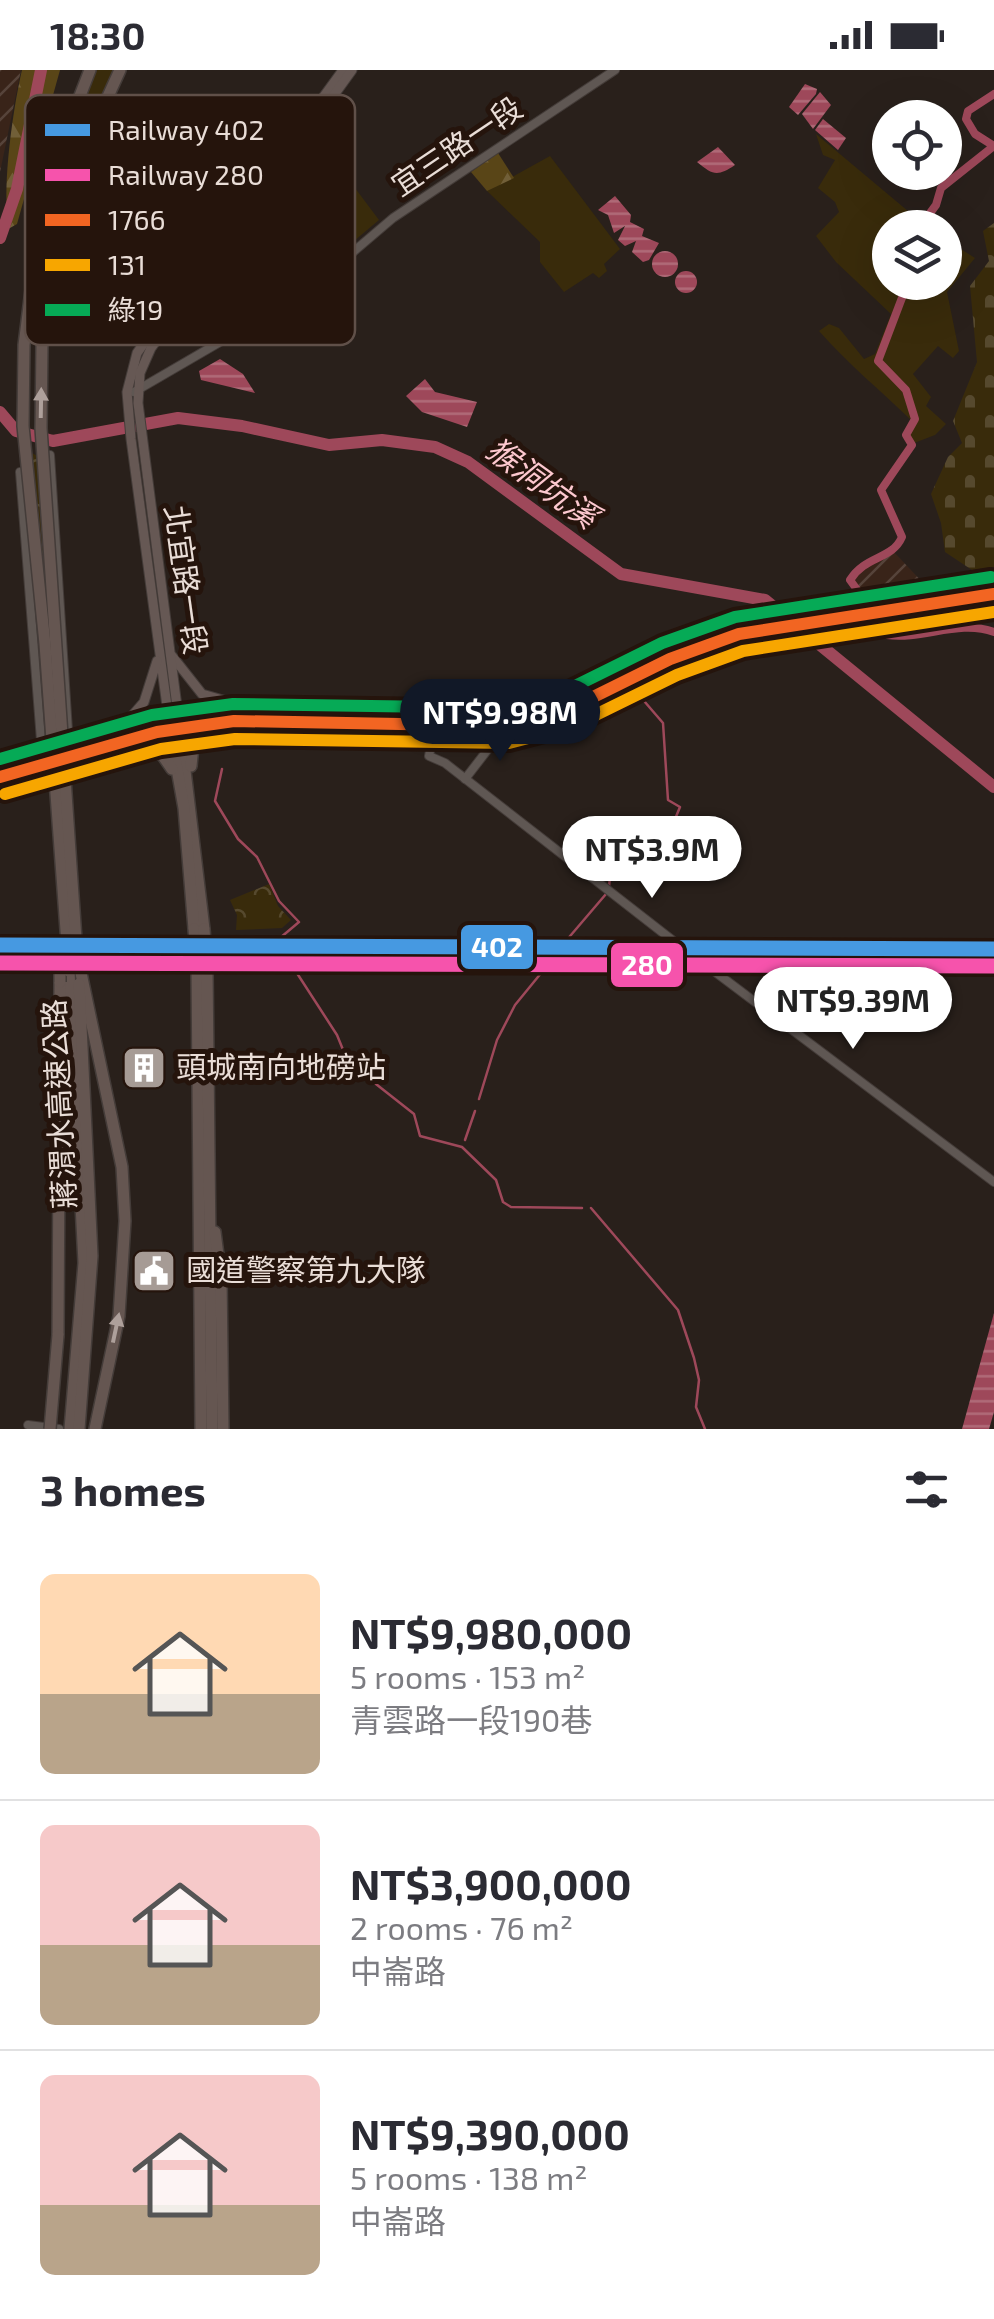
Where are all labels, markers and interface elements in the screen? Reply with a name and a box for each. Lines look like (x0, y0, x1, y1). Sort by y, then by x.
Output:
text: 18:30 (50, 12, 145, 58)
street label: 宜三路一段 (384, 88, 528, 202)
legend (25, 95, 355, 345)
map controls (872, 100, 962, 300)
button: locate (872, 100, 962, 190)
text: Railway 402 (108, 112, 264, 146)
text: Railway 280 (108, 157, 264, 191)
text: 1766 (108, 202, 166, 236)
button: layers (872, 210, 962, 300)
text: 131 (108, 247, 146, 281)
text: 綠19 (108, 292, 163, 326)
one-way arrow (33, 386, 49, 418)
water label: 猴洞坑溪 (480, 428, 609, 537)
street label: 北宜路一段 (159, 503, 215, 656)
pin: NT$9.98M (397, 679, 603, 764)
text: NT$9.98M (422, 692, 578, 730)
pin: NT$3.9M (560, 816, 744, 901)
text: NT$3.9M (584, 829, 720, 867)
line badge: 402 (459, 923, 535, 971)
text: 402 (471, 929, 523, 963)
line badge: 280 (609, 941, 685, 989)
text: 280 (621, 947, 673, 981)
pin: NT$9.39M (750, 967, 956, 1052)
text: NT$9.39M (776, 980, 930, 1018)
street label: 蔣渭水高速公路 (35, 998, 81, 1210)
building icon: 頭城南向地磅站 (121, 1045, 167, 1091)
place label: 頭城南向地磅站 (176, 1048, 386, 1084)
public building icon: 國道警察第九大隊 (131, 1248, 177, 1294)
place label: 國道警察第九大隊 (186, 1251, 426, 1287)
one-way arrow (109, 1312, 125, 1343)
icon: filters (899, 1462, 954, 1517)
text: 3 homes (40, 1464, 206, 1514)
text: NT$9,980,000 (350, 1607, 632, 1657)
icon: home (120, 1614, 240, 1734)
text: 5 rooms · 153 m² (350, 1657, 585, 1695)
text: 青雲路一段190巷 (350, 1700, 592, 1738)
text: NT$3,900,000 (350, 1858, 631, 1908)
icon: home (120, 1865, 240, 1985)
text: 2 rooms · 76 m² (350, 1908, 573, 1946)
text: 中崙路 (350, 1951, 446, 1989)
text: NT$9,390,000 (350, 2108, 630, 2158)
icon: home (120, 2115, 240, 2235)
text: 5 rooms · 138 m² (350, 2158, 588, 2196)
text: 中崙路 (350, 2201, 446, 2239)

